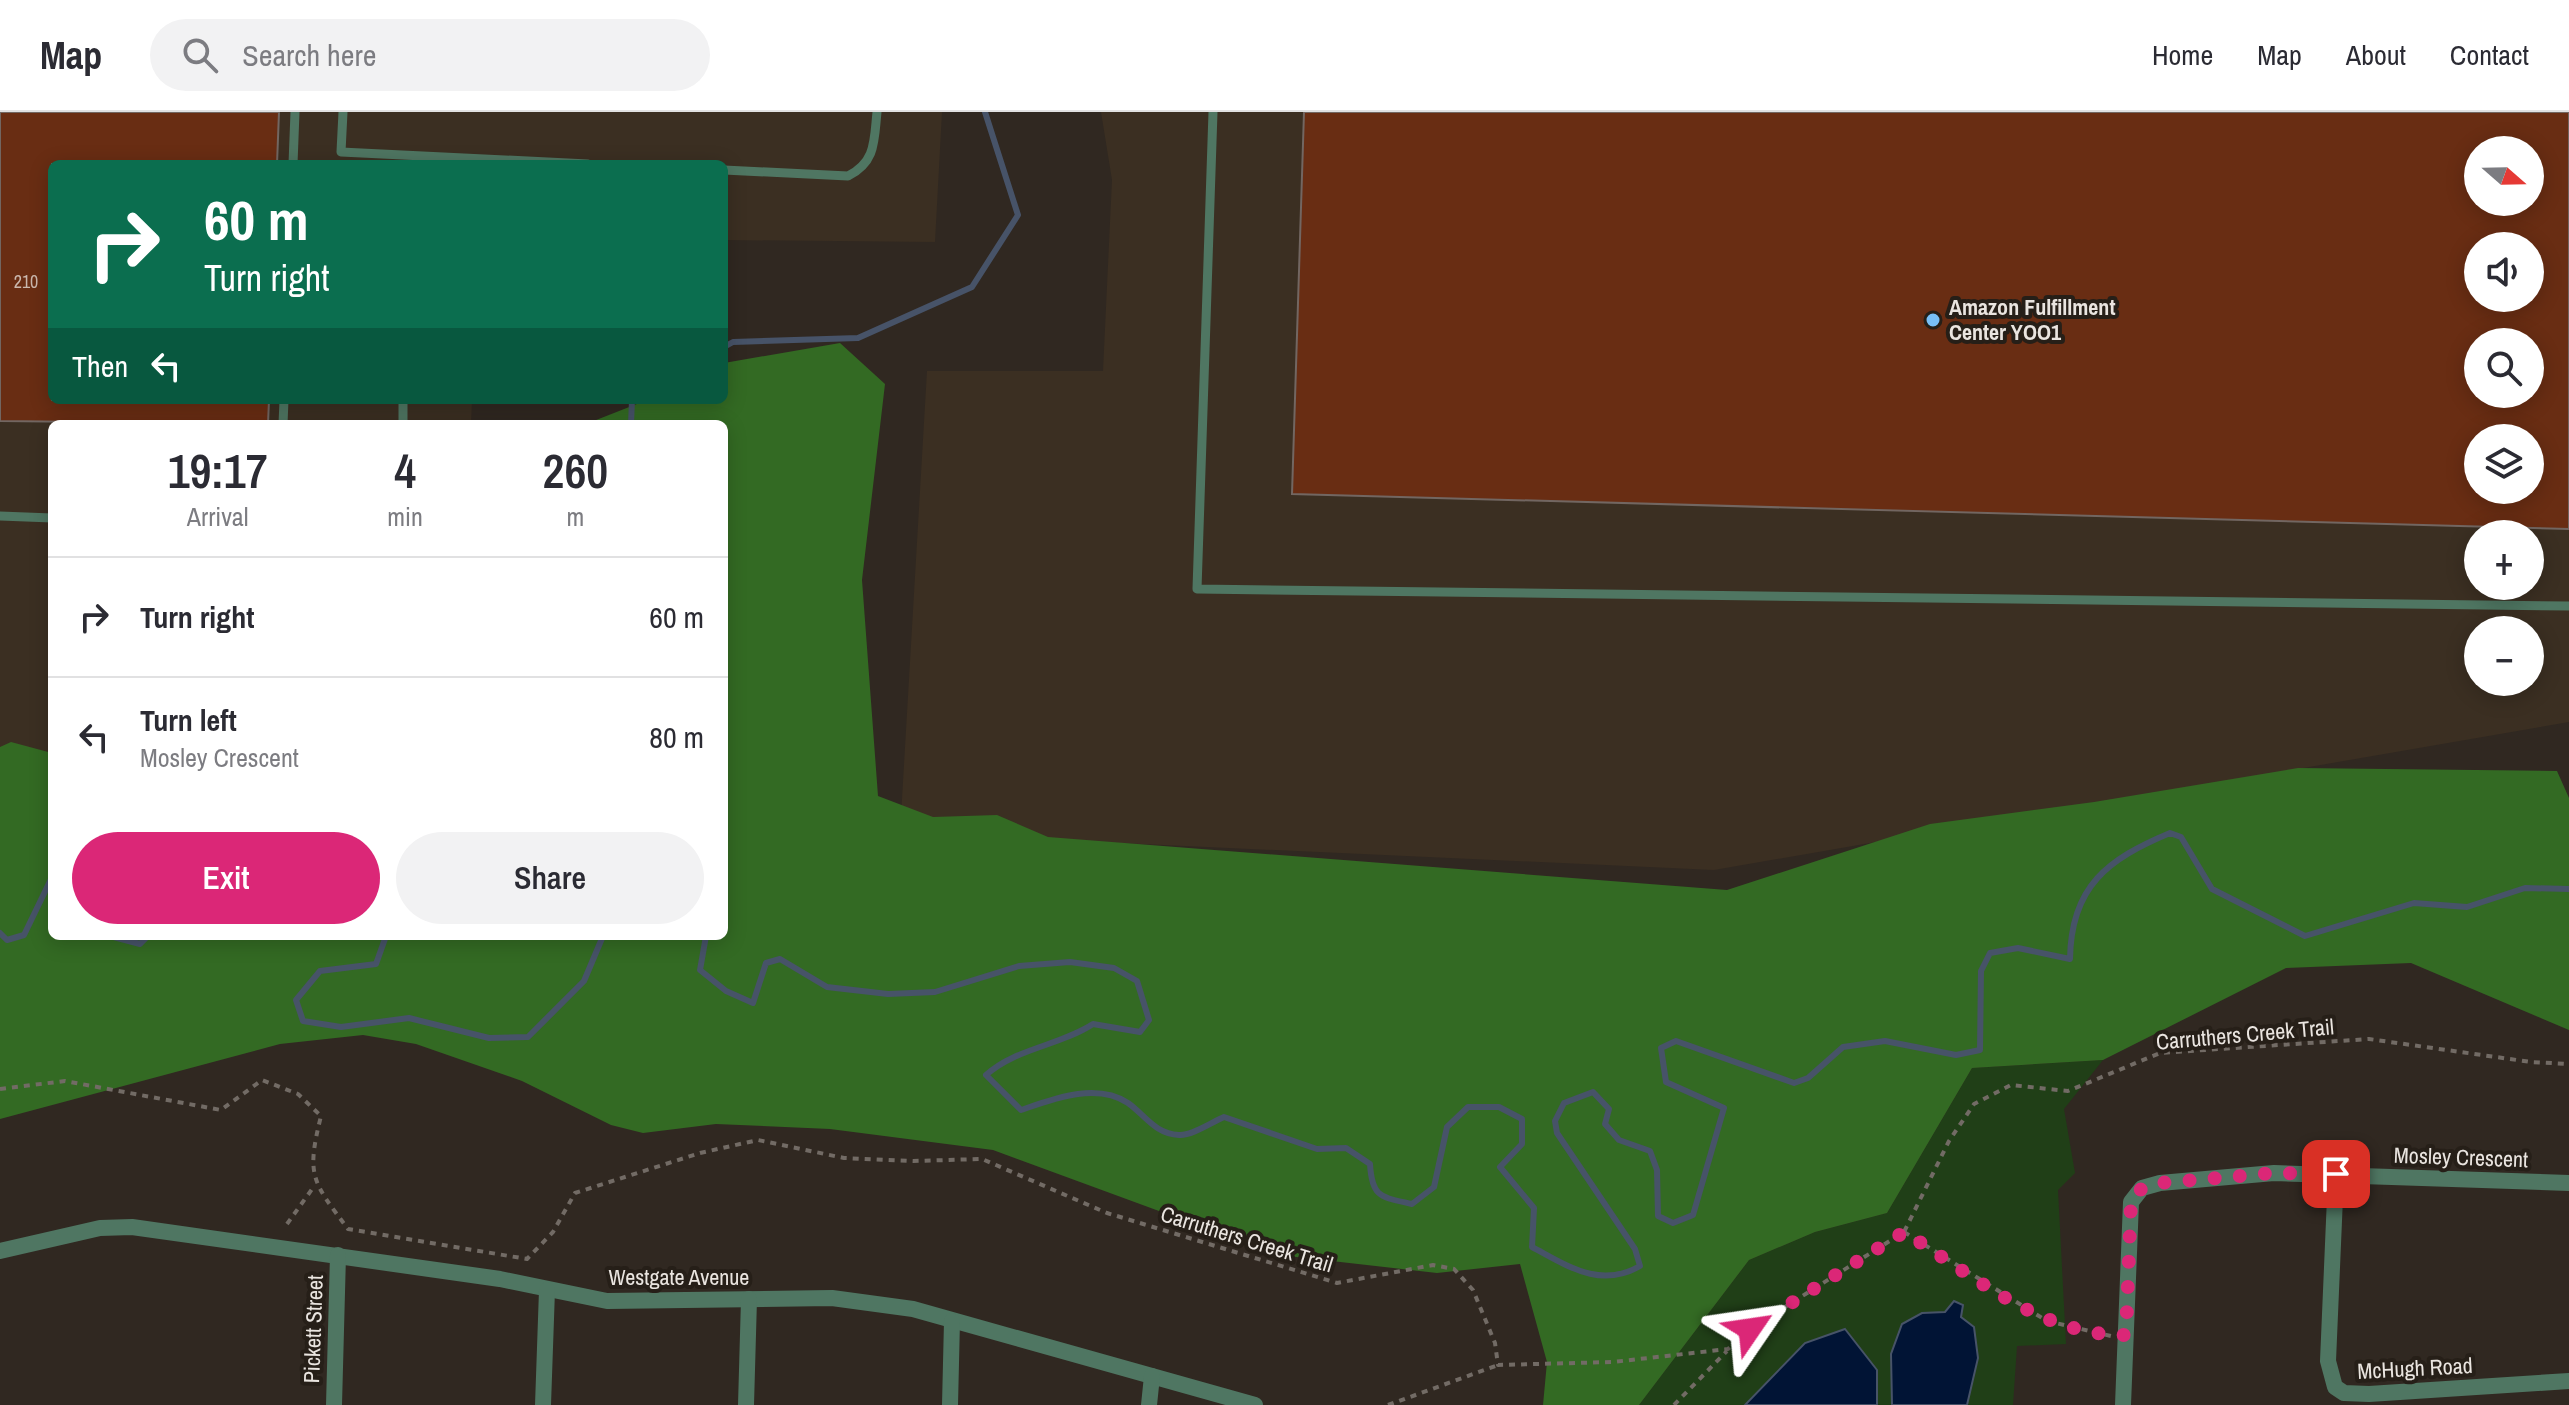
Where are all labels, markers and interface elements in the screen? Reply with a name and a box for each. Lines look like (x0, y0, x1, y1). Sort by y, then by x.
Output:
search box (150, 19, 710, 91)
text: Map (40, 30, 102, 81)
icon: search (178, 33, 222, 77)
text: Search here (242, 35, 376, 75)
text: Home (2152, 36, 2213, 74)
text: Map (2257, 36, 2302, 74)
text: About (2346, 36, 2406, 74)
text: Contact (2450, 36, 2529, 74)
north arrow (2464, 136, 2544, 216)
map controls (2464, 136, 2544, 696)
text: 60 m (204, 182, 309, 257)
icon: right (72, 192, 176, 296)
button: sound (2464, 232, 2544, 312)
text: Turn right (204, 254, 329, 302)
house number: 210 (14, 269, 38, 294)
place label: Amazon Fulfillment Center YOO1 (1949, 292, 2115, 347)
marker: Amazon Fulfillment Center YOO1 (1924, 311, 1942, 329)
button: search (2464, 328, 2544, 408)
icon: left (144, 344, 188, 388)
text: Then (72, 346, 128, 386)
button: layers (2464, 424, 2544, 504)
text: 19:17 (168, 438, 268, 503)
text: 4 (394, 438, 416, 503)
text: 260 (543, 438, 608, 503)
text: Arrival (187, 499, 248, 534)
text: min (387, 499, 423, 534)
text: m (567, 499, 584, 534)
button: + (2464, 520, 2544, 600)
icon: right (72, 595, 116, 639)
text: Turn right (140, 597, 254, 637)
text: 60 m (649, 597, 704, 637)
button: − (2464, 616, 2544, 696)
text: Turn left (140, 700, 237, 740)
icon: left (72, 715, 116, 759)
text: 80 m (649, 717, 704, 757)
text: Mosley Crescent (140, 740, 299, 775)
button: Exit (72, 832, 380, 924)
button: Share (396, 832, 704, 924)
street label: Carruthers Creek Trail (2155, 1011, 2335, 1057)
pin (2302, 1140, 2370, 1208)
street label: Mosley Crescent (2393, 1140, 2529, 1174)
icon: arrive (2314, 1152, 2358, 1196)
street label: Carruthers Creek Trail (1157, 1199, 1337, 1279)
street label: Westgate Avenue (609, 1262, 749, 1292)
street label: Pickett Street (296, 1274, 330, 1384)
position arrow (1708, 1287, 1792, 1371)
street label: McHugh Road (2357, 1350, 2473, 1386)

